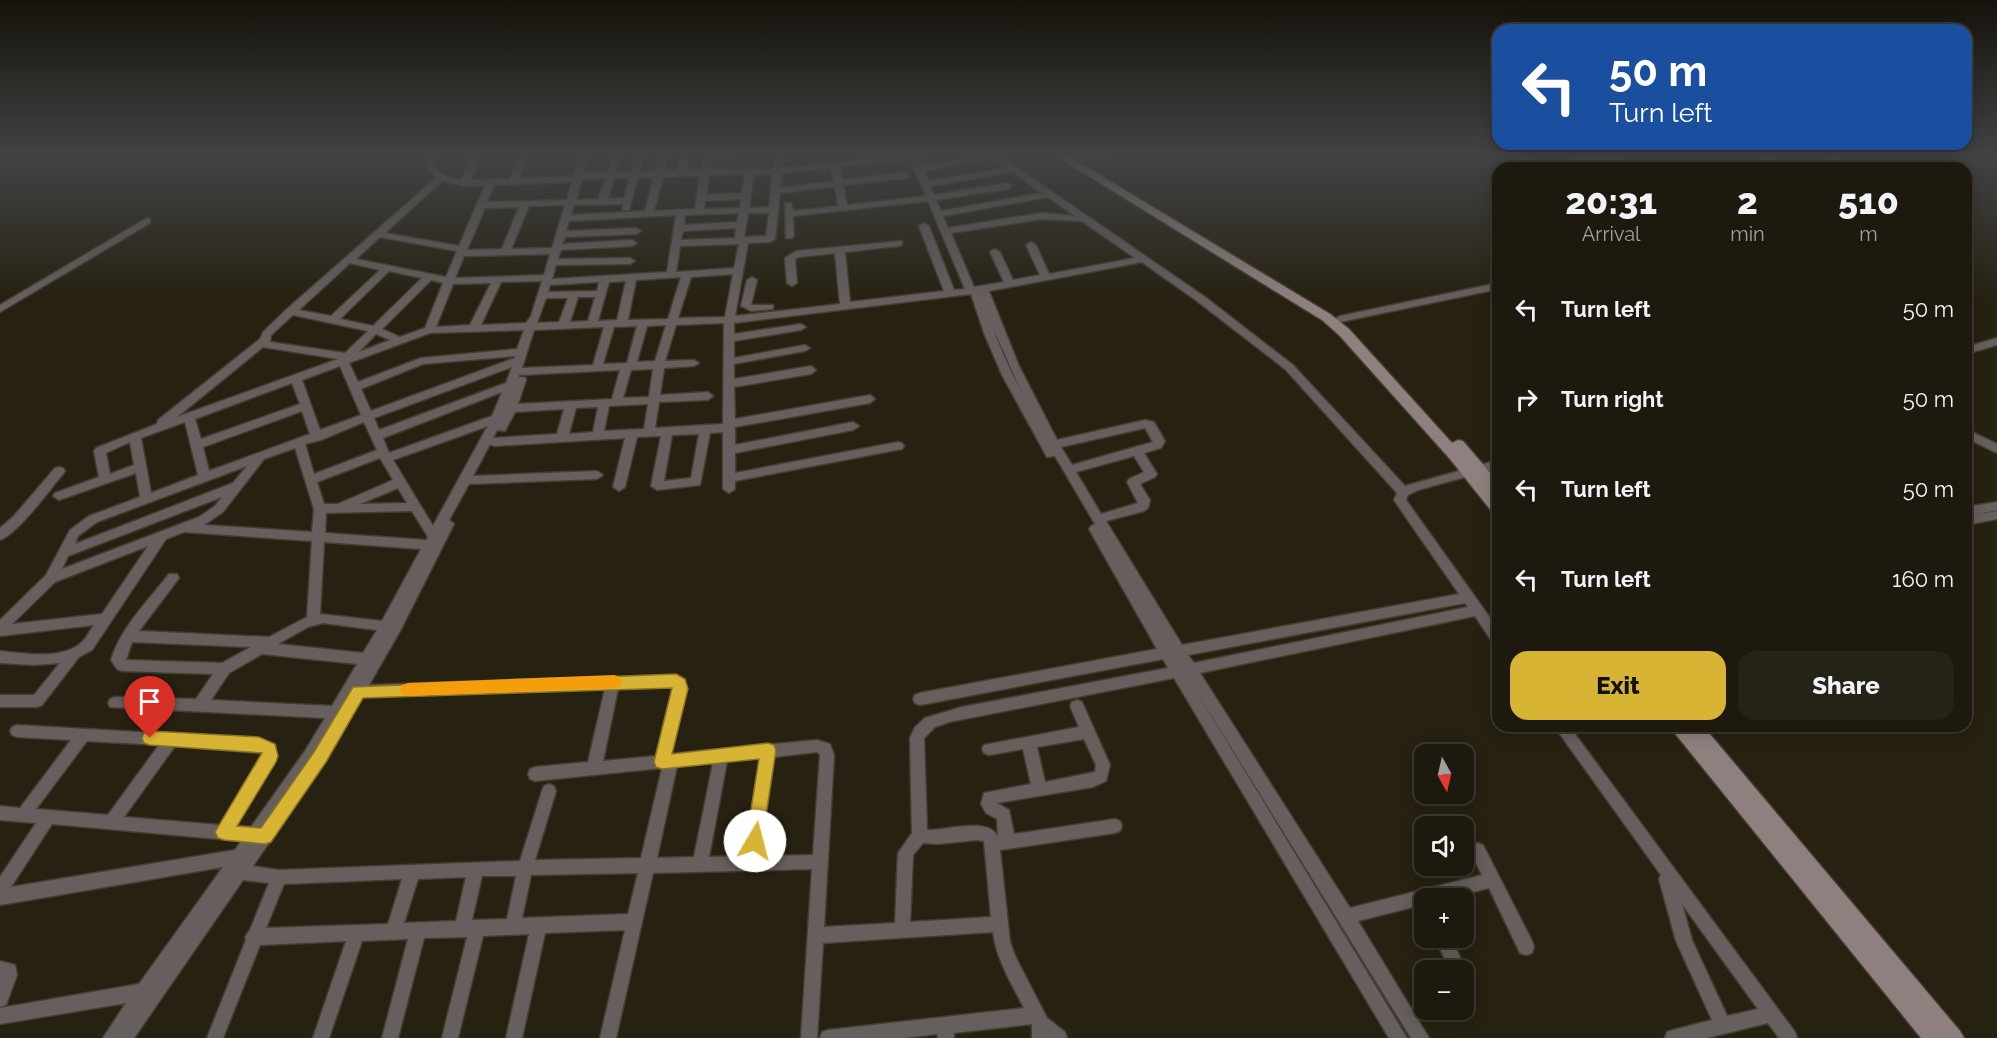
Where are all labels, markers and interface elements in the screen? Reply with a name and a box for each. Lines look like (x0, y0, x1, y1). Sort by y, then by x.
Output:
text: 50 m (1609, 47, 1707, 96)
icon: left (1510, 48, 1588, 126)
text: Turn left (1609, 97, 1712, 128)
text: 20:31 (1565, 180, 1657, 222)
text: 2 (1737, 180, 1758, 222)
text: 510 (1838, 180, 1899, 222)
text: Arrival (1582, 222, 1641, 246)
text: min (1730, 222, 1765, 246)
text: m (1859, 222, 1878, 246)
icon: left (1510, 293, 1543, 326)
text: Turn left (1561, 296, 1651, 322)
text: 50 m (1903, 296, 1954, 322)
icon: right (1510, 383, 1543, 416)
text: Turn right (1561, 386, 1664, 412)
text: 50 m (1903, 386, 1954, 412)
icon: left (1510, 473, 1543, 506)
text: Turn left (1561, 476, 1651, 502)
text: 50 m (1903, 476, 1954, 502)
icon: left (1510, 563, 1543, 596)
text: Turn left (1561, 566, 1651, 592)
text: 160 m (1892, 566, 1954, 592)
button: Exit (1510, 651, 1726, 720)
button: Share (1738, 651, 1954, 720)
pin (124, 676, 175, 738)
icon: arrive (133, 685, 166, 718)
north arrow (1414, 744, 1474, 804)
map controls (1414, 744, 1474, 1020)
position arrow (723, 809, 787, 873)
button: sound (1414, 816, 1474, 876)
button: + (1414, 888, 1474, 948)
button: − (1414, 960, 1474, 1020)

